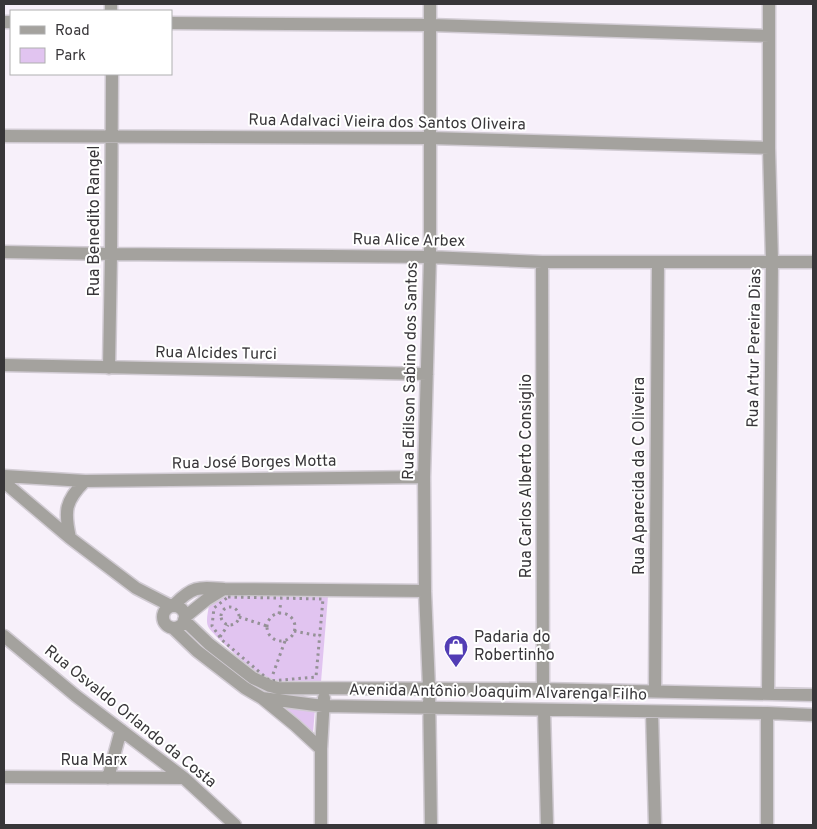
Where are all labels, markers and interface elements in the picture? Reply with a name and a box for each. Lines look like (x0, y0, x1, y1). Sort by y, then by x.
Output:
legend (10, 10, 172, 75)
text: Road (55, 22, 90, 41)
text: Park (55, 47, 86, 66)
street label: Rua Adalvaci Vieira dos Santos Oliveira (248, 111, 526, 135)
street label: Rua Benedito Rangel (85, 146, 105, 296)
street label: Rua Alice Arbex (352, 230, 466, 252)
street label: Rua Edilson Sabino dos Santos (399, 262, 423, 480)
street label: Rua Artur Pereira Dias (744, 268, 766, 428)
street label: Rua Alcides Turci (155, 343, 277, 365)
street label: Rua Carlos Alberto Consiglio (517, 374, 537, 578)
street label: Rua Aparecida da C Oliveira (630, 377, 650, 575)
street label: Rua José Borges Motta (172, 452, 336, 474)
place label: Padaria do Robertinho (474, 628, 555, 666)
shop icon: Padaria do Robertinho (443, 634, 469, 668)
street label: Rua Osvaldo Orlando da Costa (40, 641, 220, 793)
street label: Avenida Antônio Joaquim Alvarenga Filho (349, 680, 647, 706)
street label: Rua Marx (60, 751, 128, 771)

